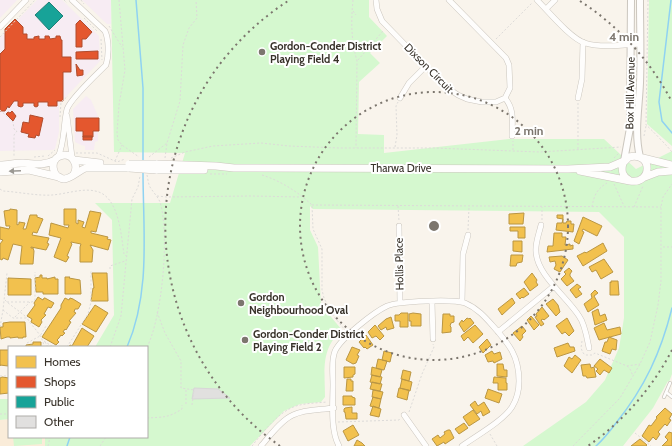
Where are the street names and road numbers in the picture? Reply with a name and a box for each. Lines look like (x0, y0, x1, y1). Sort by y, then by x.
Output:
street label: Dixson Circuit (401, 40, 457, 96)
street label: Box Hill Avenue (622, 56, 638, 129)
street label: Tharwa Drive (371, 161, 432, 175)
street label: Hollis Place (392, 237, 406, 291)

